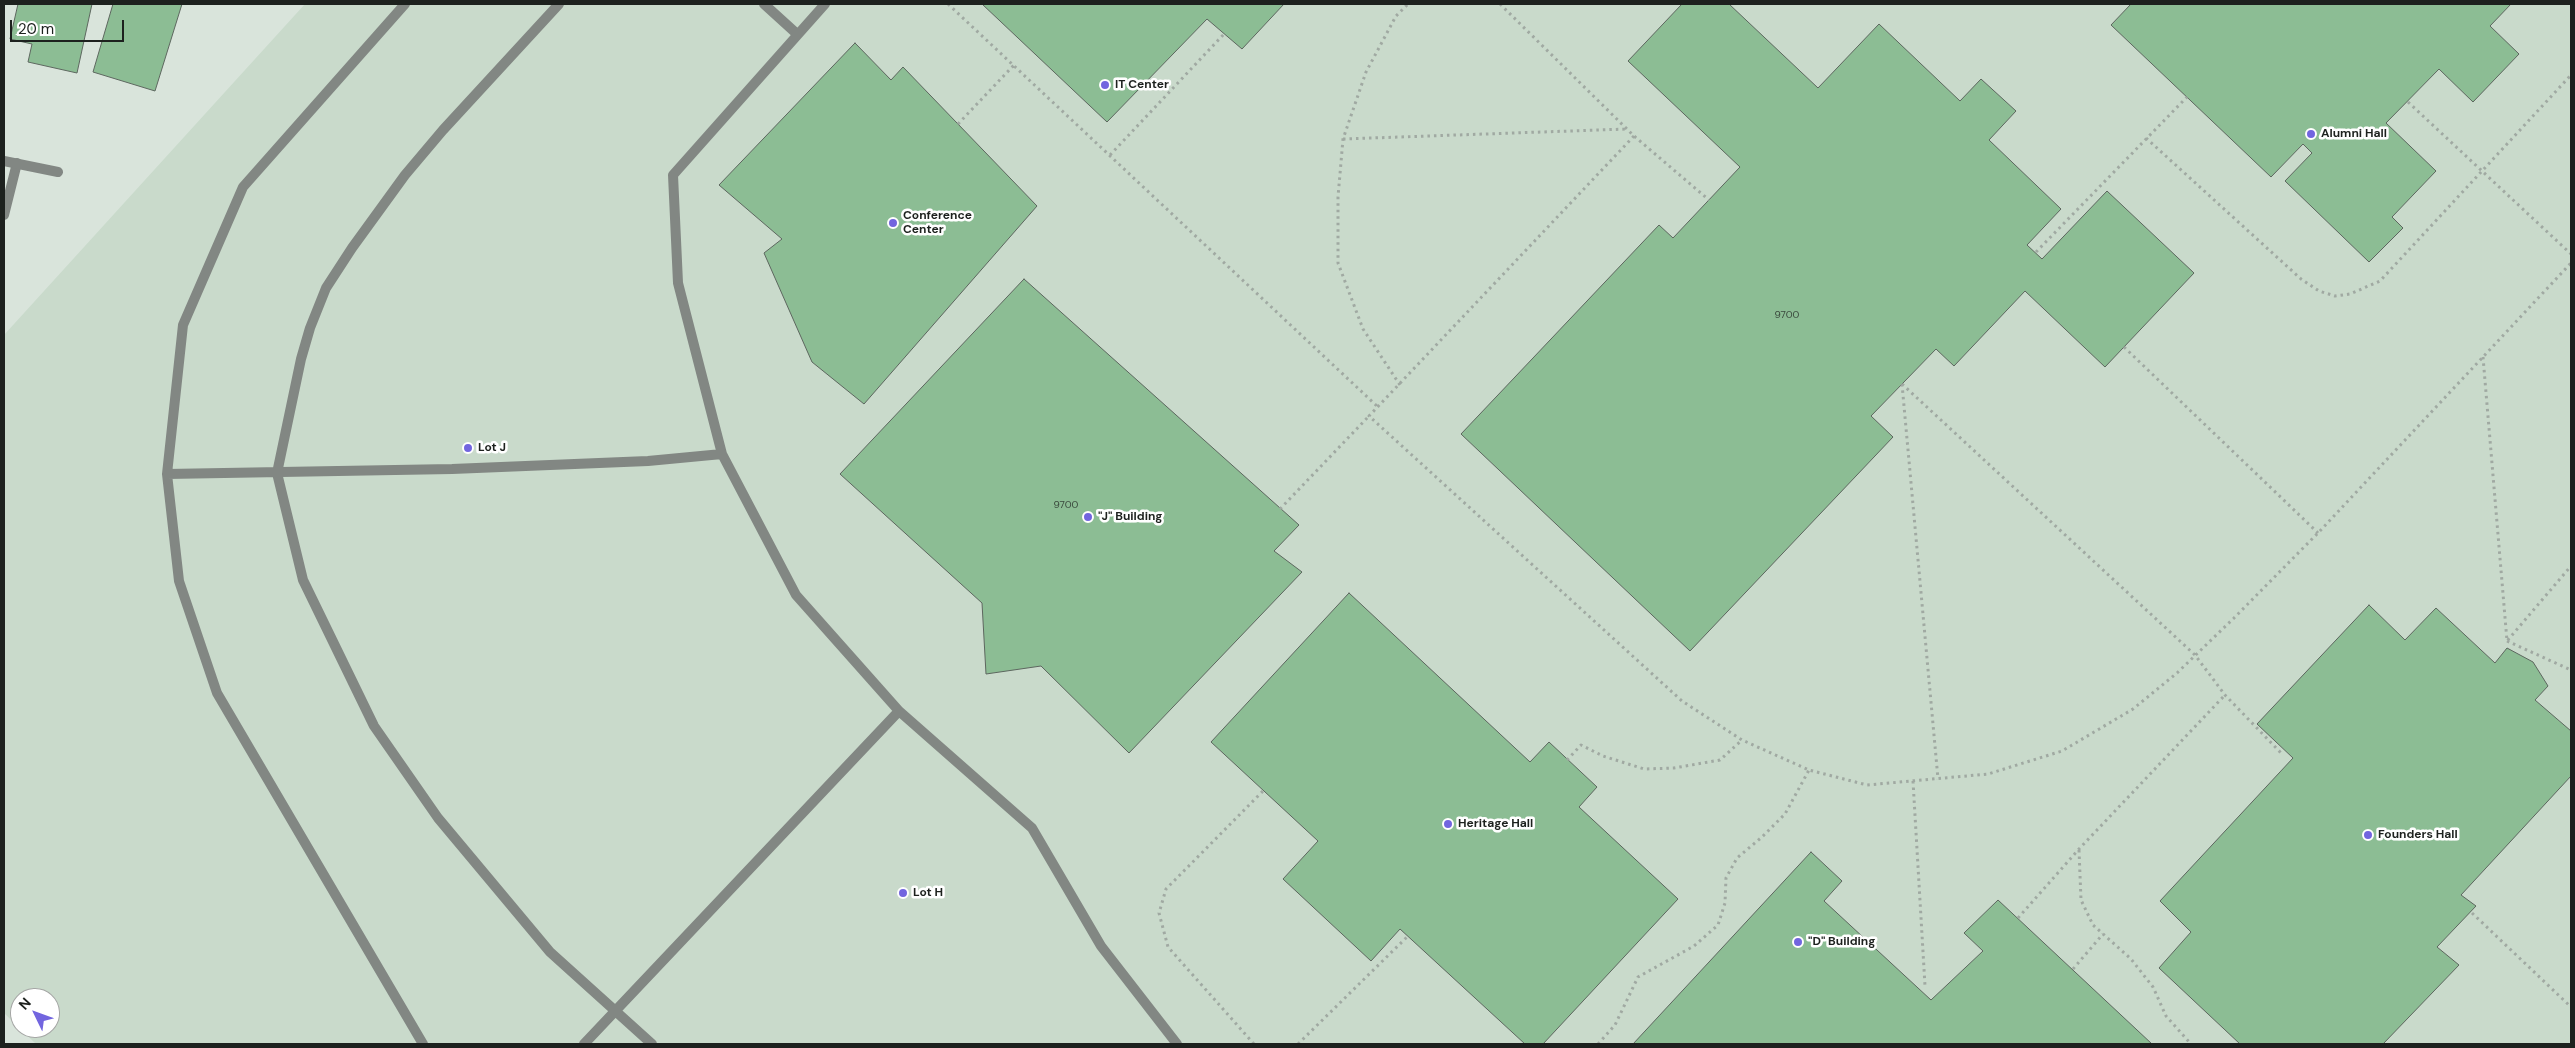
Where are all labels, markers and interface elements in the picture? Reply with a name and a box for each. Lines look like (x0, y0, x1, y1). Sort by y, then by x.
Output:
scale bar (12, 10, 126, 42)
text: 20 m (18, 19, 54, 39)
place label: IT Center (1115, 78, 1169, 92)
marker: IT Center (1099, 79, 1111, 91)
place label: Alumni Hall (2321, 127, 2387, 141)
marker: Alumni Hall (2305, 128, 2317, 140)
place label: Conference Center (903, 209, 972, 237)
marker: Conference Center (887, 217, 899, 229)
house number: 9700 (1775, 309, 1799, 321)
place label: Lot J (478, 441, 506, 455)
marker: Lot J (462, 442, 474, 454)
house number: 9700 (1054, 499, 1078, 511)
place label: "J" Building (1098, 510, 1163, 524)
marker: "J" Building (1082, 511, 1094, 523)
place label: Heritage Hall (1458, 817, 1533, 831)
marker: Heritage Hall (1442, 818, 1454, 830)
place label: Founders Hall (2378, 828, 2458, 842)
marker: Founders Hall (2362, 829, 2374, 841)
place label: Lot H (913, 886, 943, 900)
marker: Lot H (897, 887, 909, 899)
place label: "D" Building (1808, 935, 1875, 949)
marker: "D" Building (1792, 936, 1804, 948)
north arrow (10, 988, 60, 1038)
text: N (14, 994, 35, 1013)

